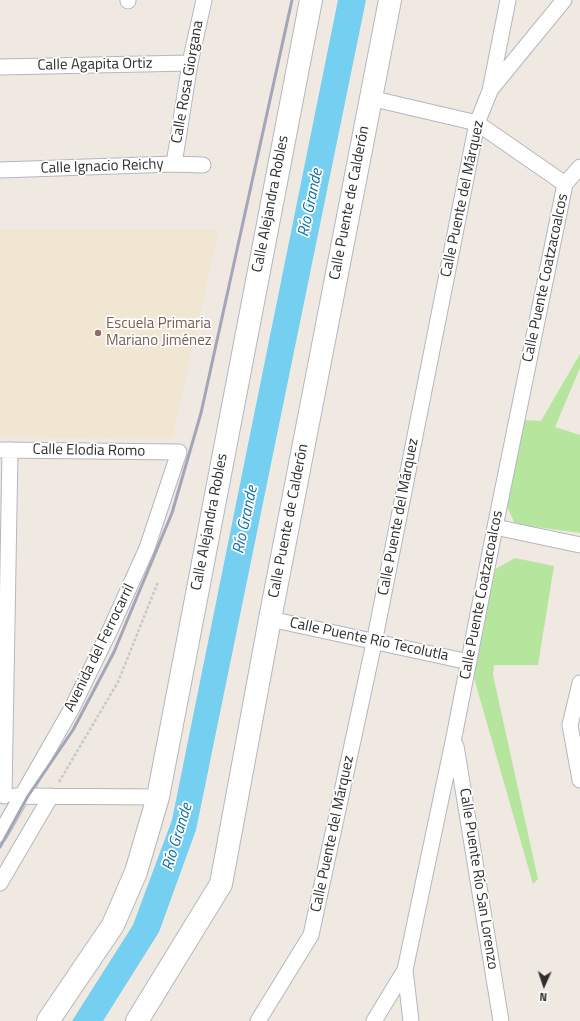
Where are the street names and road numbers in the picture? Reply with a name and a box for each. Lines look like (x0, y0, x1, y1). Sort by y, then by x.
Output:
street label: Calle Rosa Giorgana (168, 19, 208, 145)
street label: Calle Agapita Ortiz (37, 55, 153, 75)
street label: Calle Puente del Márquez (438, 119, 488, 279)
street label: Calle Puente de Calderón (326, 124, 374, 282)
street label: Calle Alejandra Robles (249, 134, 293, 274)
street label: Calle Ignacio Reichy (40, 156, 164, 178)
street label: Calle Puente Coatzacoalcos (519, 192, 573, 364)
street label: Calle Puente del Márquez (375, 437, 423, 597)
street label: Calle Elodia Romo (33, 441, 145, 461)
street label: Calle Puente de Calderón (265, 442, 313, 600)
street label: Calle Alejandra Robles (188, 452, 232, 592)
street label: Calle Puente Coatzacoalcos (457, 509, 507, 681)
street label: Avenida del Ferrocarril (61, 581, 139, 715)
street label: Calle Puente Río Tecolutla (288, 614, 450, 666)
street label: Calle Puente del Márquez (308, 754, 358, 914)
street label: Calle Puente Río San Lorenzo (455, 787, 501, 971)

